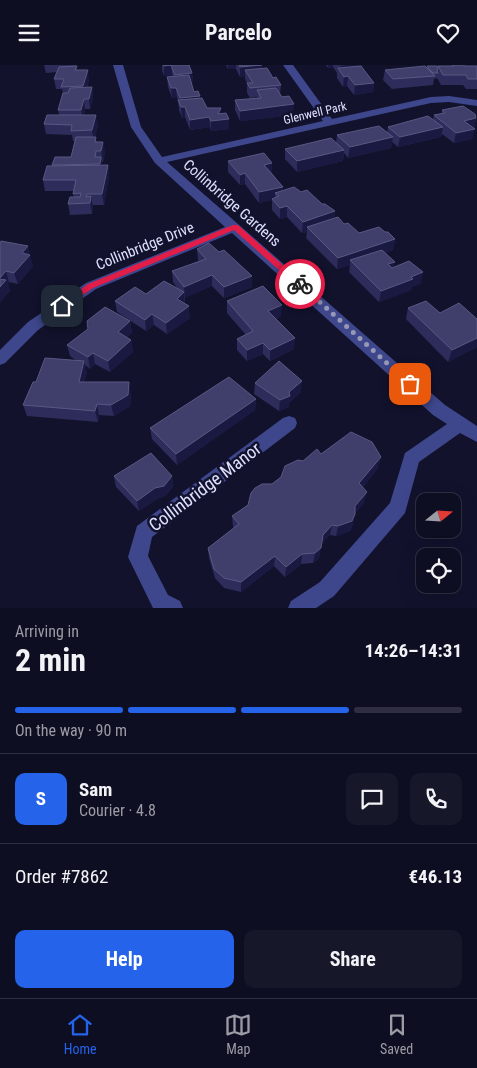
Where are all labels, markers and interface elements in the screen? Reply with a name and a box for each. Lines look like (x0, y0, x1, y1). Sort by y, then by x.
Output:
icon: menu (15, 19, 43, 47)
icon: heart (434, 19, 462, 47)
text: Parcelo (205, 20, 272, 45)
street label: Glenwell Park (282, 99, 349, 127)
street label: Collinbridge Gardens (180, 156, 285, 250)
street label: Collinbridge Drive (93, 218, 197, 274)
courier (275, 259, 325, 309)
icon: bike (286, 270, 314, 298)
pin (41, 285, 83, 327)
icon: home (48, 292, 76, 320)
pin (389, 363, 431, 405)
icon: bag (396, 370, 424, 398)
street label: Collinbridge Manor (145, 437, 265, 536)
north arrow (416, 493, 461, 537)
map controls (416, 493, 461, 593)
button: locate (416, 548, 461, 593)
text: Arriving in (15, 622, 79, 641)
text: 14:26–14:31 (364, 639, 462, 662)
text: 2 min (15, 641, 86, 679)
text: On the way · 90 m (15, 721, 127, 740)
button: chat (346, 773, 398, 825)
button: phone (410, 773, 462, 825)
text: Sam (79, 778, 112, 801)
text: S (36, 787, 46, 810)
text: Courier · 4.8 (79, 801, 156, 820)
text: Order #7862 (15, 865, 108, 888)
text: €46.13 (408, 865, 462, 888)
button: Help (15, 930, 234, 988)
button: Share (244, 930, 462, 988)
tab: Home (64, 1011, 97, 1057)
tab: Map (224, 1011, 252, 1057)
tab: Saved (380, 1011, 413, 1057)

